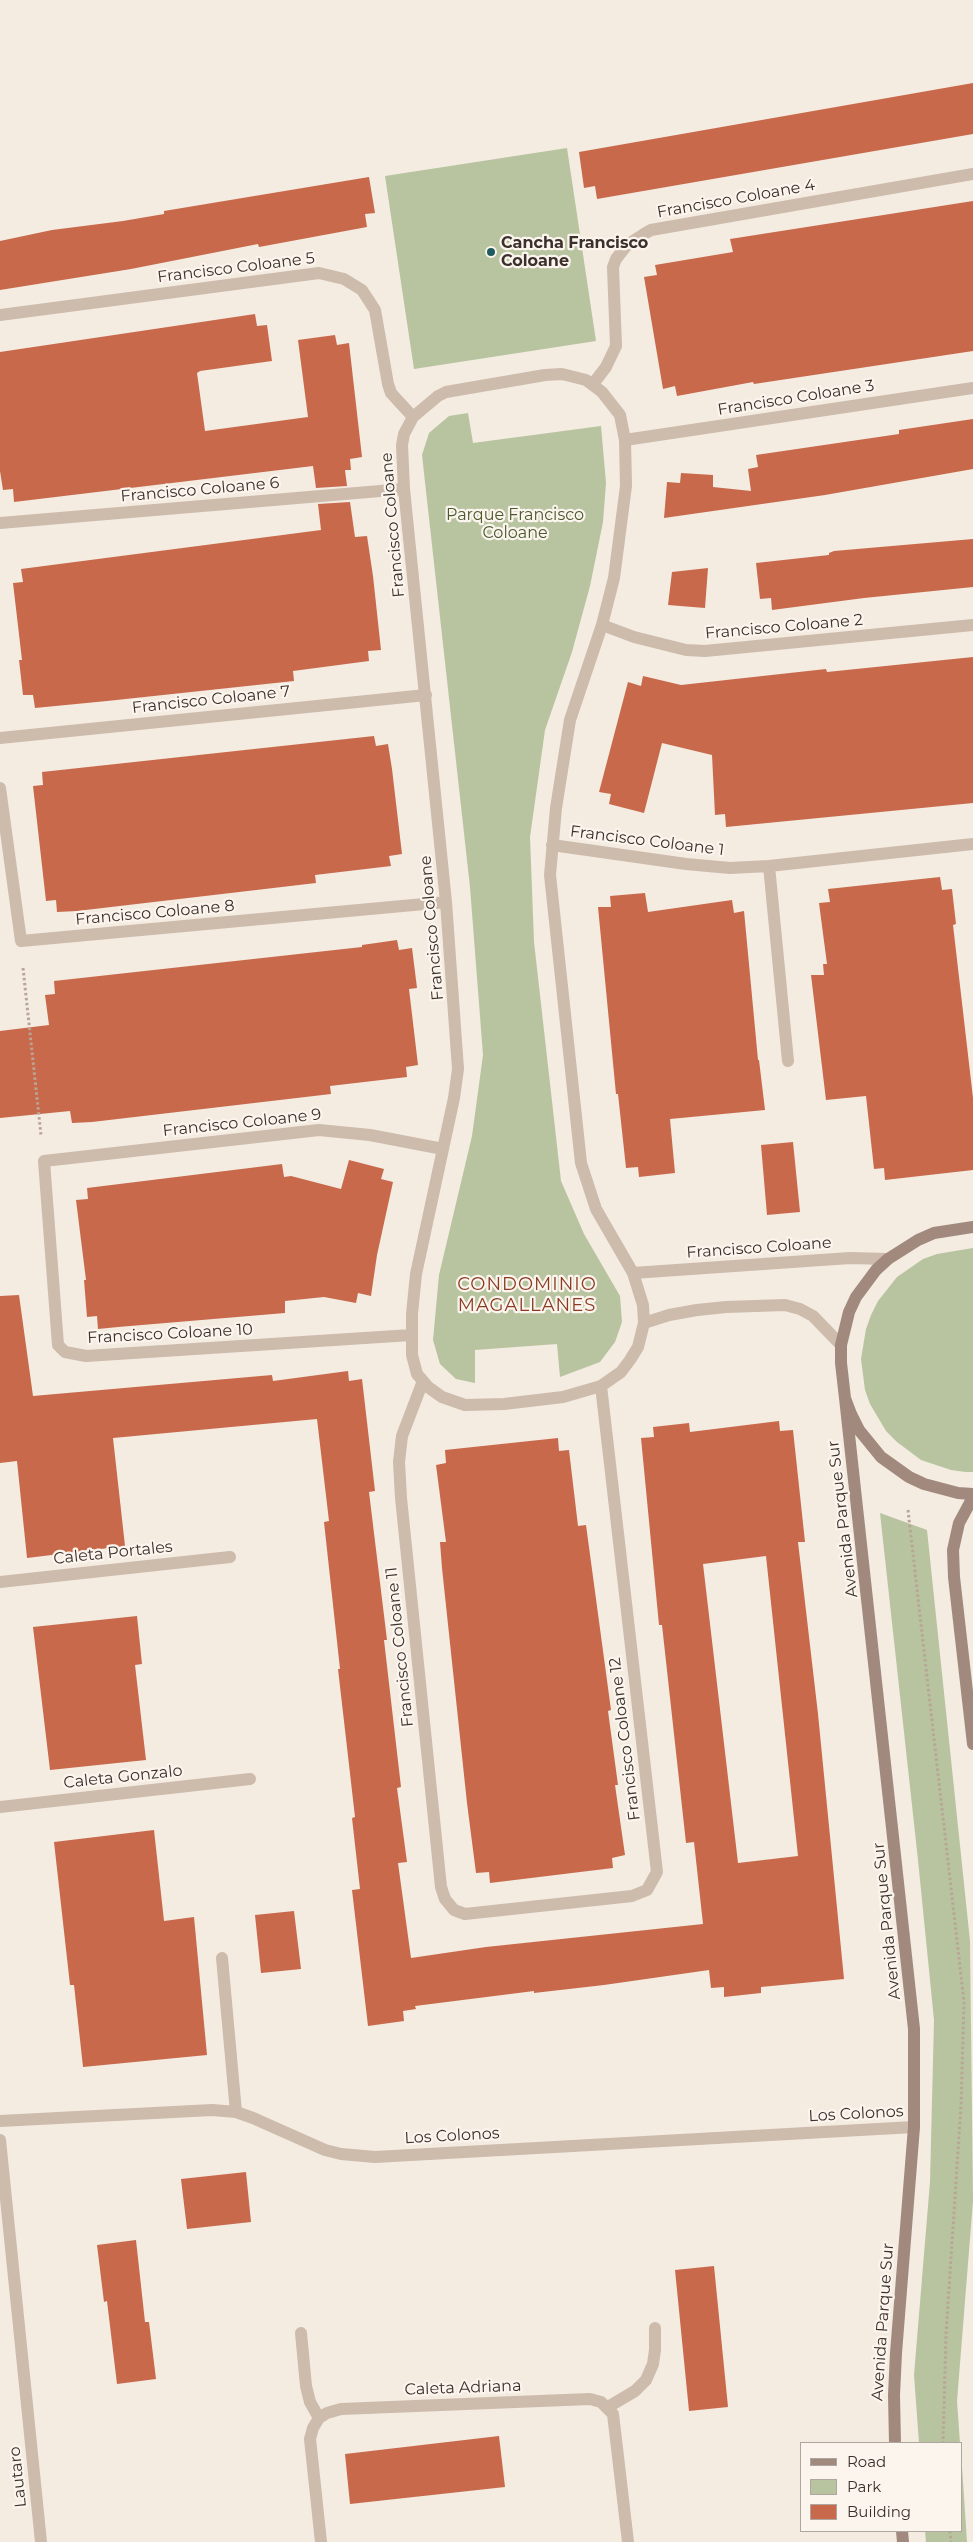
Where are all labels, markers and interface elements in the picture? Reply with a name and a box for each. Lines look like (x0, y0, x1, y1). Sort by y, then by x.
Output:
street label: Francisco Coloane 4 (656, 176, 816, 222)
place label: Cancha Francisco Coloane (501, 233, 648, 271)
marker: Cancha Francisco Coloane (485, 246, 497, 258)
street label: Francisco Coloane 5 (156, 249, 316, 287)
street label: Francisco Coloane 3 (716, 376, 876, 420)
street label: Francisco Coloane (377, 452, 409, 598)
street label: Francisco Coloane 6 (120, 473, 280, 507)
park label: Parque Francisco Coloane (446, 505, 584, 543)
street label: Francisco Coloane 2 (704, 611, 864, 643)
street label: Francisco Coloane 7 (131, 682, 291, 718)
street label: Francisco Coloane 1 (569, 822, 725, 860)
street label: Francisco Coloane (416, 855, 448, 1001)
street label: Francisco Coloane 8 (75, 896, 235, 930)
street label: Francisco Coloane 9 (162, 1105, 322, 1141)
street label: Francisco Coloane (686, 1233, 832, 1263)
district label: CONDOMINIO MAGALLANES (456, 1274, 598, 1316)
street label: Francisco Coloane 10 (87, 1320, 253, 1348)
street label: Avenida Parque Sur (824, 1439, 862, 1599)
street label: Caleta Portales (52, 1537, 174, 1569)
street label: Francisco Coloane 11 (382, 1566, 418, 1728)
street label: Francisco Coloane 12 (605, 1656, 645, 1822)
street label: Caleta Gonzalo (63, 1761, 183, 1793)
street label: Avenida Parque Sur (869, 1841, 905, 2001)
street label: Los Colonos (808, 2102, 904, 2126)
street label: Los Colonos (404, 2124, 500, 2148)
street label: Avenida Parque Sur (868, 2242, 898, 2402)
street label: Caleta Adriana (404, 2376, 522, 2400)
legend (800, 2442, 963, 2532)
street label: Lautaro (5, 2445, 31, 2509)
text: Road (847, 2452, 886, 2471)
text: Park (847, 2477, 881, 2496)
text: Building (847, 2502, 911, 2521)

